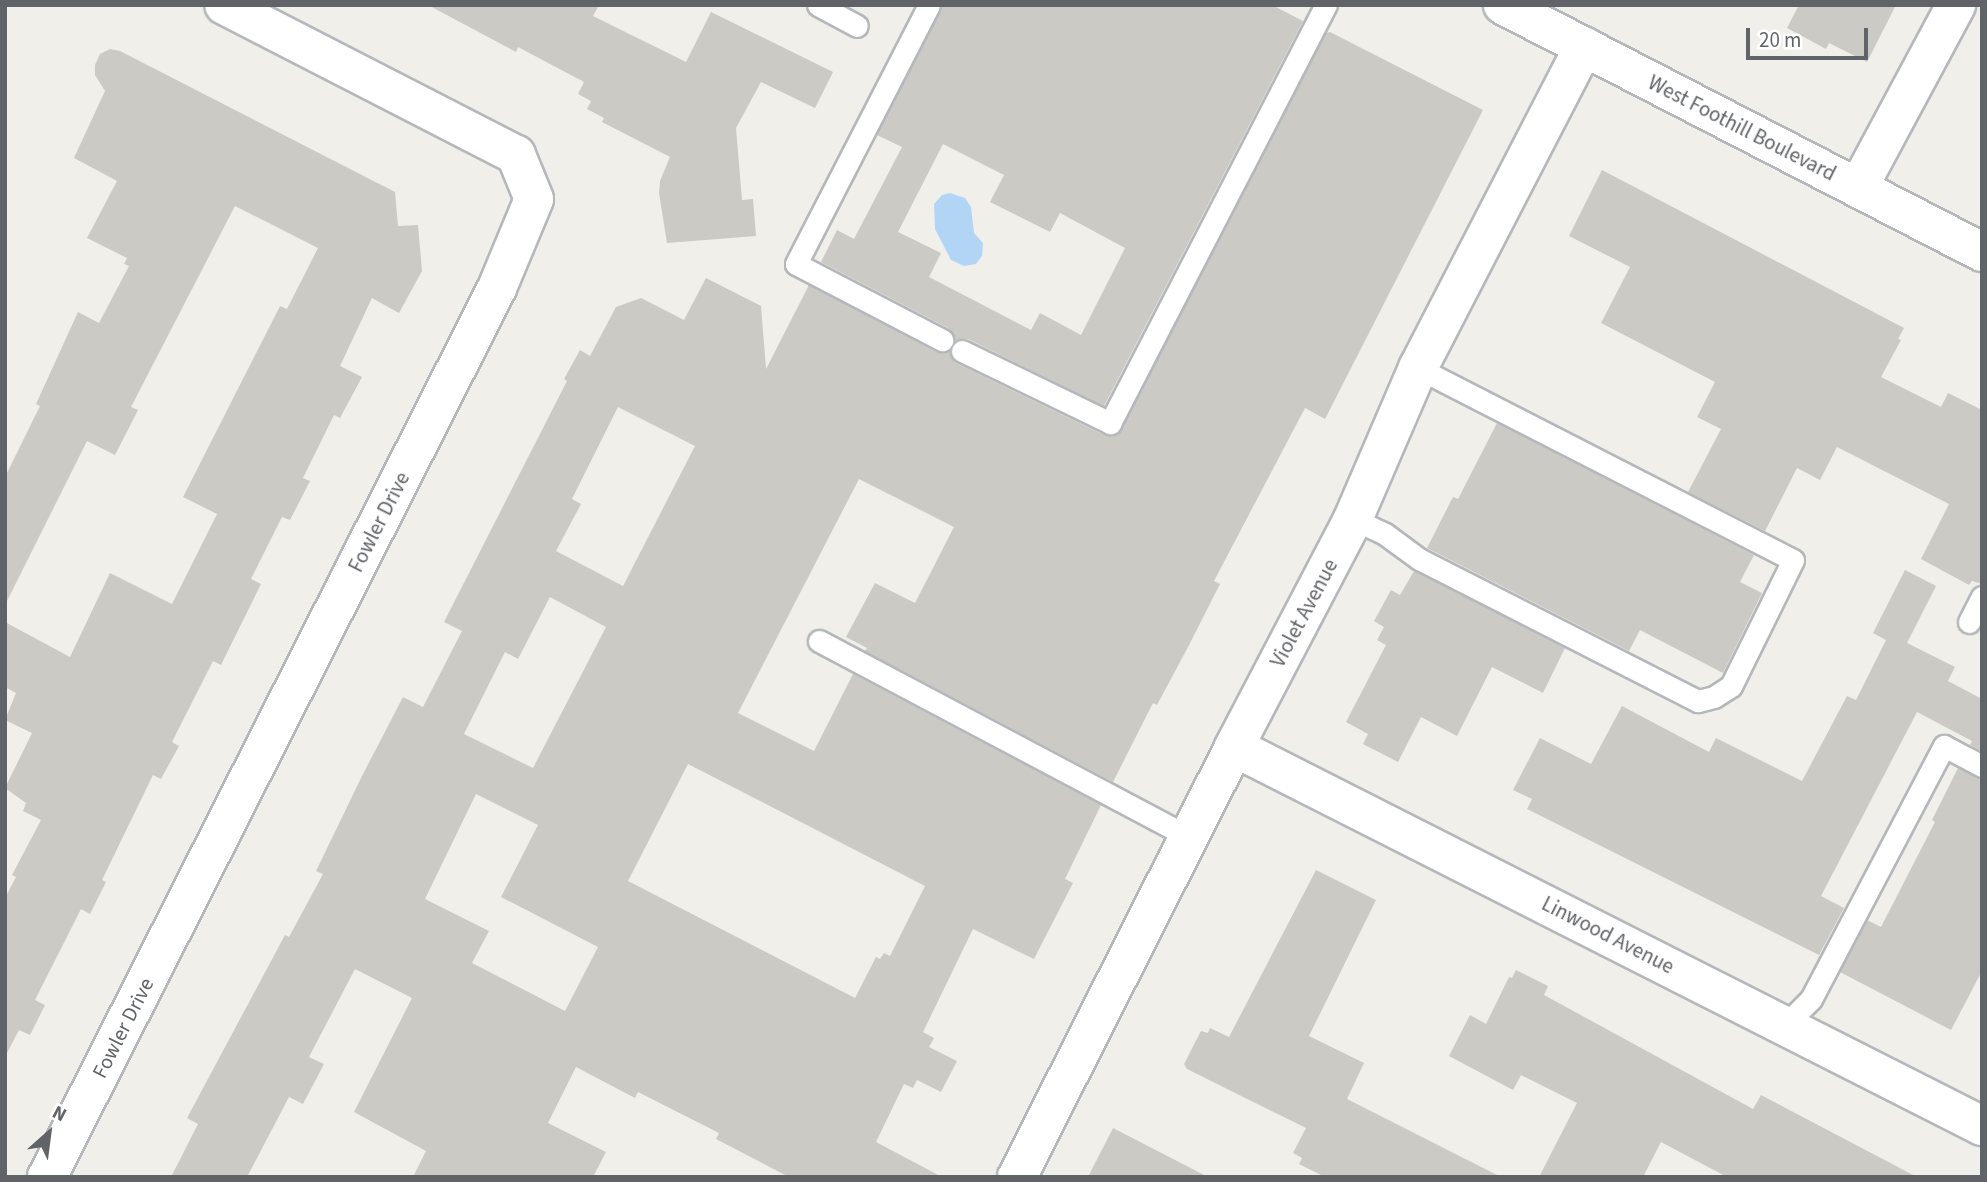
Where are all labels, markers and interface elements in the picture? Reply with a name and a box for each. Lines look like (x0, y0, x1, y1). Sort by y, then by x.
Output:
scale bar (1749, 14, 1871, 58)
text: 20 m (1759, 25, 1801, 55)
street label: West Foothill Boulevard (1644, 70, 1840, 186)
street label: Fowler Drive (343, 468, 415, 576)
street label: Violet Avenue (1265, 555, 1343, 671)
street label: Linwood Avenue (1538, 891, 1678, 979)
street label: Fowler Drive (87, 974, 159, 1082)
north arrow (14, 1098, 84, 1168)
text: N (47, 1099, 71, 1129)

